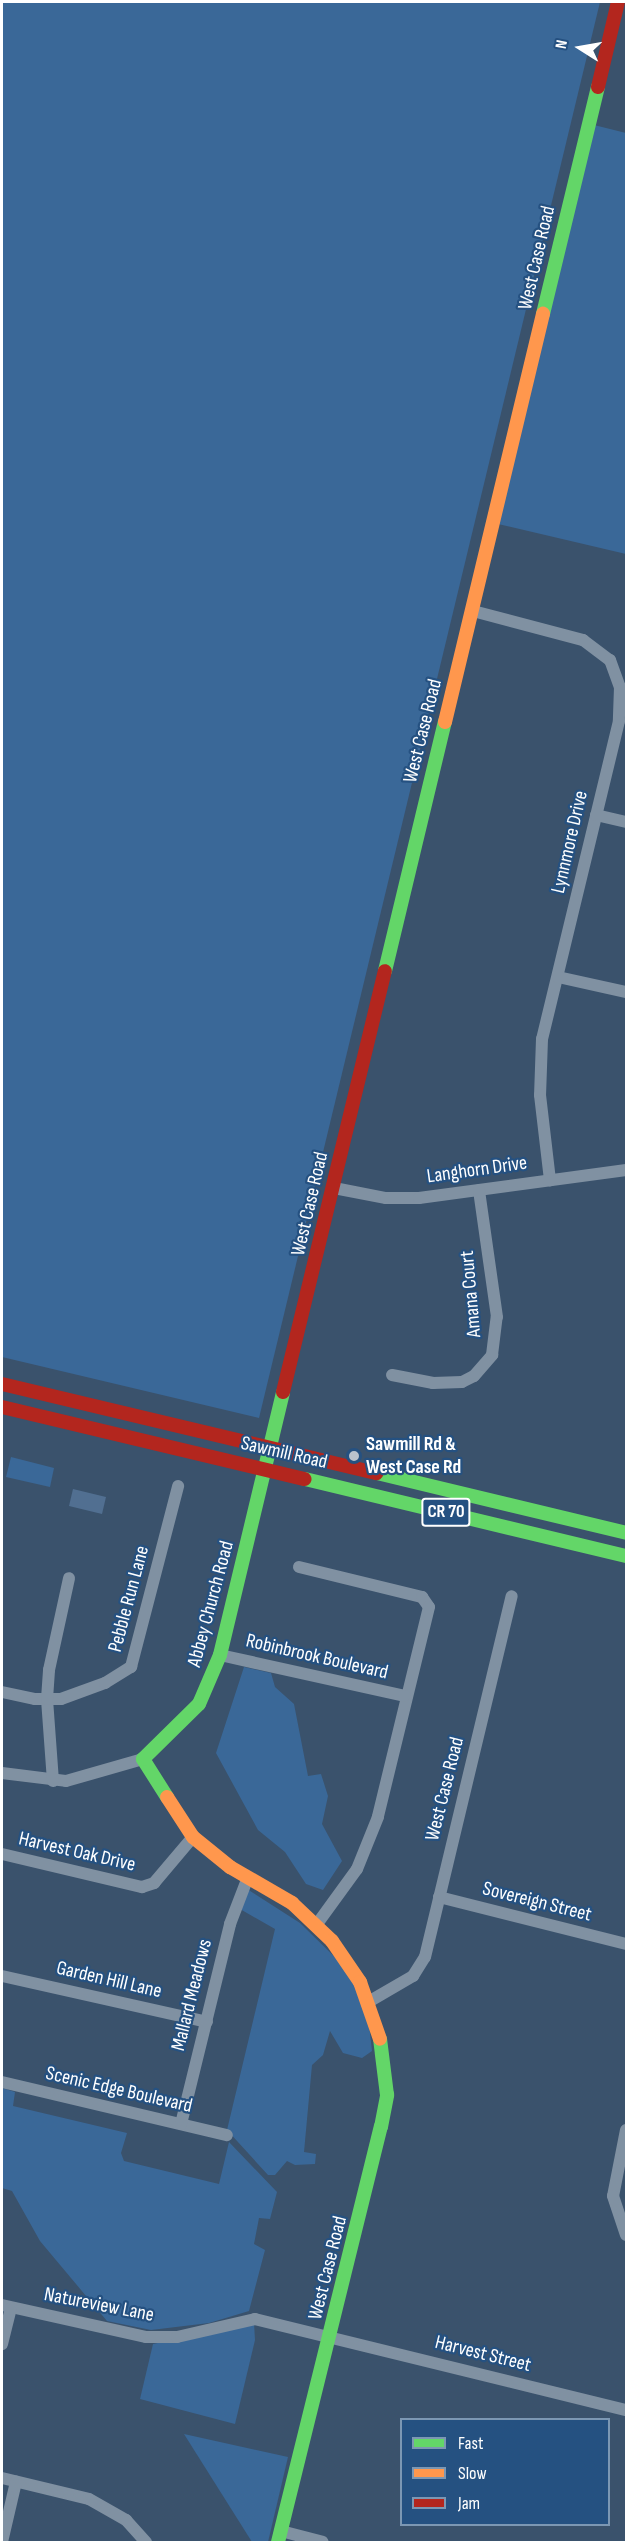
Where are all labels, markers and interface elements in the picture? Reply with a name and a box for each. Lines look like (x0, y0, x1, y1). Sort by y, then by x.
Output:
north arrow (550, 18, 610, 78)
text: N (552, 38, 572, 50)
street label: West Case Road (513, 204, 561, 312)
street label: West Case Road (399, 677, 447, 785)
street label: Lynnmore Drive (547, 788, 593, 896)
street label: West Case Road (286, 1150, 334, 1258)
street label: Langhorn Drive (425, 1151, 529, 1189)
street label: Amana Court (455, 1250, 487, 1338)
street label: Sawmill Road (238, 1431, 330, 1475)
place label: Sawmill Rd & West Case Rd (366, 1432, 461, 1479)
marker: Sawmill Rd & West Case Rd (347, 1449, 361, 1463)
road number: CR 70 (420, 1497, 472, 1527)
street label: Abbey Church Road (183, 1538, 239, 1670)
street label: Pebble Run Lane (103, 1543, 155, 1655)
street label: Robinbrook Boulevard (244, 1629, 390, 1685)
street label: West Case Road (421, 1735, 469, 1843)
street label: Harvest Oak Drive (16, 1827, 138, 1877)
street label: Sovereign Street (480, 1877, 594, 1927)
street label: Mallard Meadows (167, 1937, 217, 2053)
street label: Garden Hill Lane (54, 1956, 164, 2004)
street label: Scenic Edge Boulevard (43, 2061, 195, 2119)
street label: West Case Road (304, 2214, 352, 2322)
street label: Natureview Lane (42, 2283, 156, 2327)
street label: Harvest Street (433, 2330, 533, 2378)
legend (400, 2418, 610, 2526)
text: Fast (458, 2433, 483, 2454)
text: Slow (458, 2463, 487, 2484)
text: Jam (458, 2493, 480, 2514)

